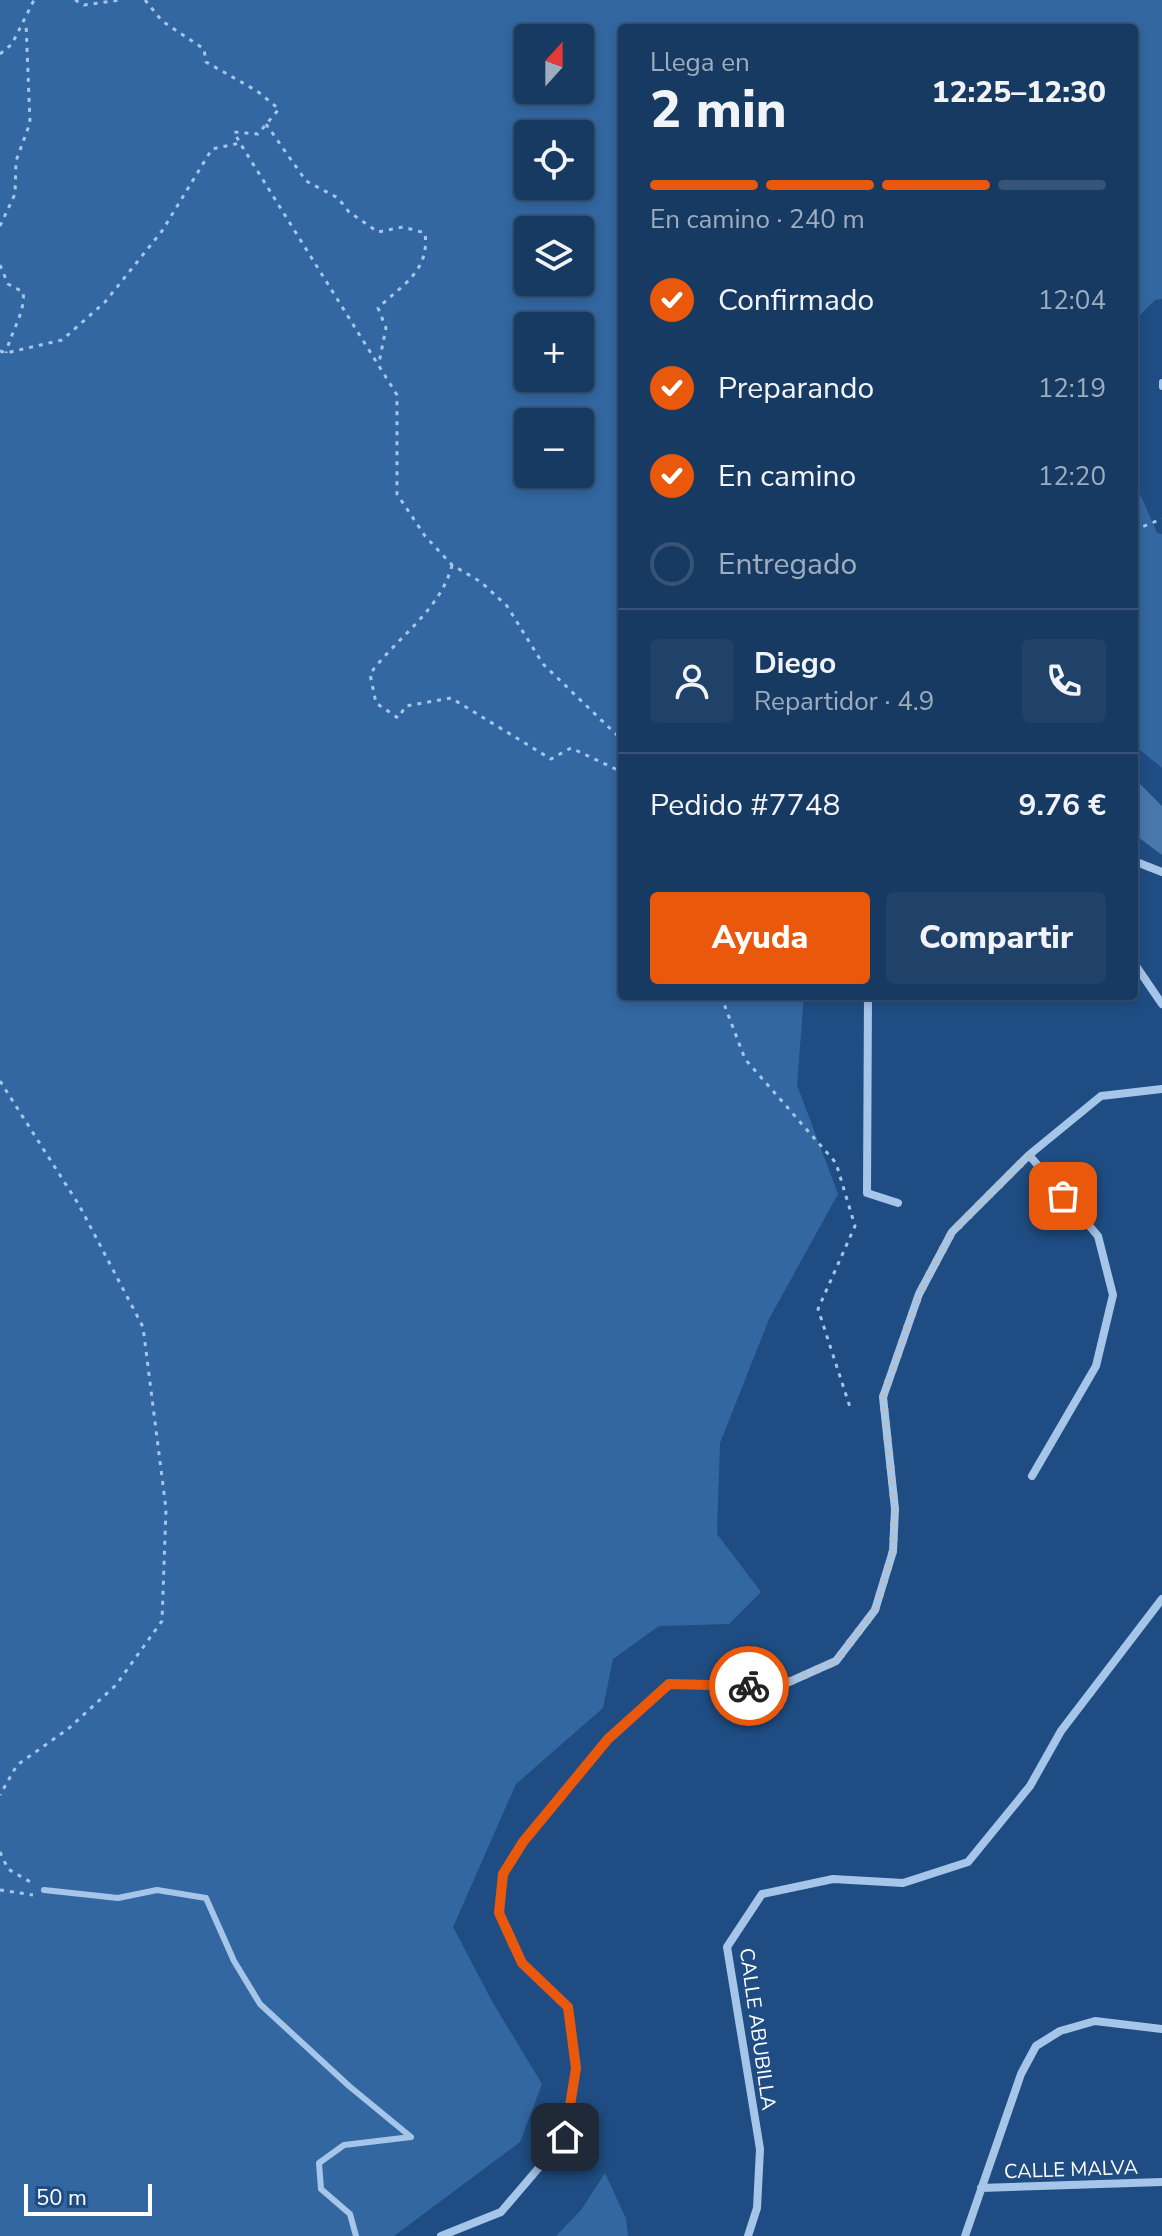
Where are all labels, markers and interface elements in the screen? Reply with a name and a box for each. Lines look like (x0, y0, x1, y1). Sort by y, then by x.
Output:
north arrow (514, 24, 594, 104)
map controls (514, 24, 594, 488)
text: Llega en (650, 45, 750, 80)
text: 12:25–12:30 (931, 72, 1106, 113)
text: 2 min (650, 74, 787, 145)
button: locate (514, 120, 594, 200)
text: En camino · 240 m (650, 202, 865, 237)
button: layers (514, 216, 594, 296)
icon: check (650, 278, 694, 322)
text: Confirmado (718, 280, 874, 321)
text: 12:04 (1038, 283, 1106, 318)
button: + (514, 312, 594, 392)
icon: check (650, 366, 694, 410)
text: Preparando (718, 368, 874, 409)
text: 12:19 (1038, 371, 1106, 406)
button: − (514, 408, 594, 488)
icon: check (650, 454, 694, 498)
text: En camino (718, 456, 856, 497)
text: 12:20 (1038, 459, 1106, 494)
text: Entregado (718, 544, 857, 585)
button: person (650, 639, 734, 723)
button: phone (1022, 639, 1106, 723)
text: Diego (754, 643, 836, 684)
text: Repartidor · 4.9 (754, 684, 934, 719)
text: Pedido #7748 (650, 785, 841, 826)
text: 9.76 € (1018, 785, 1106, 826)
button: Ayuda (650, 892, 870, 984)
button: Compartir (886, 892, 1106, 984)
pin (1029, 1162, 1097, 1230)
icon: bag (1041, 1174, 1085, 1218)
courier (709, 1646, 789, 1726)
icon: bike (727, 1664, 771, 1708)
street label: CALLE ABUBILLA (733, 1946, 782, 2112)
pin (531, 2103, 599, 2171)
icon: home (543, 2115, 587, 2159)
street label: CALLE MALVA (1004, 2154, 1139, 2185)
scale bar (24, 2180, 152, 2216)
text: 50 m (36, 2183, 87, 2213)

